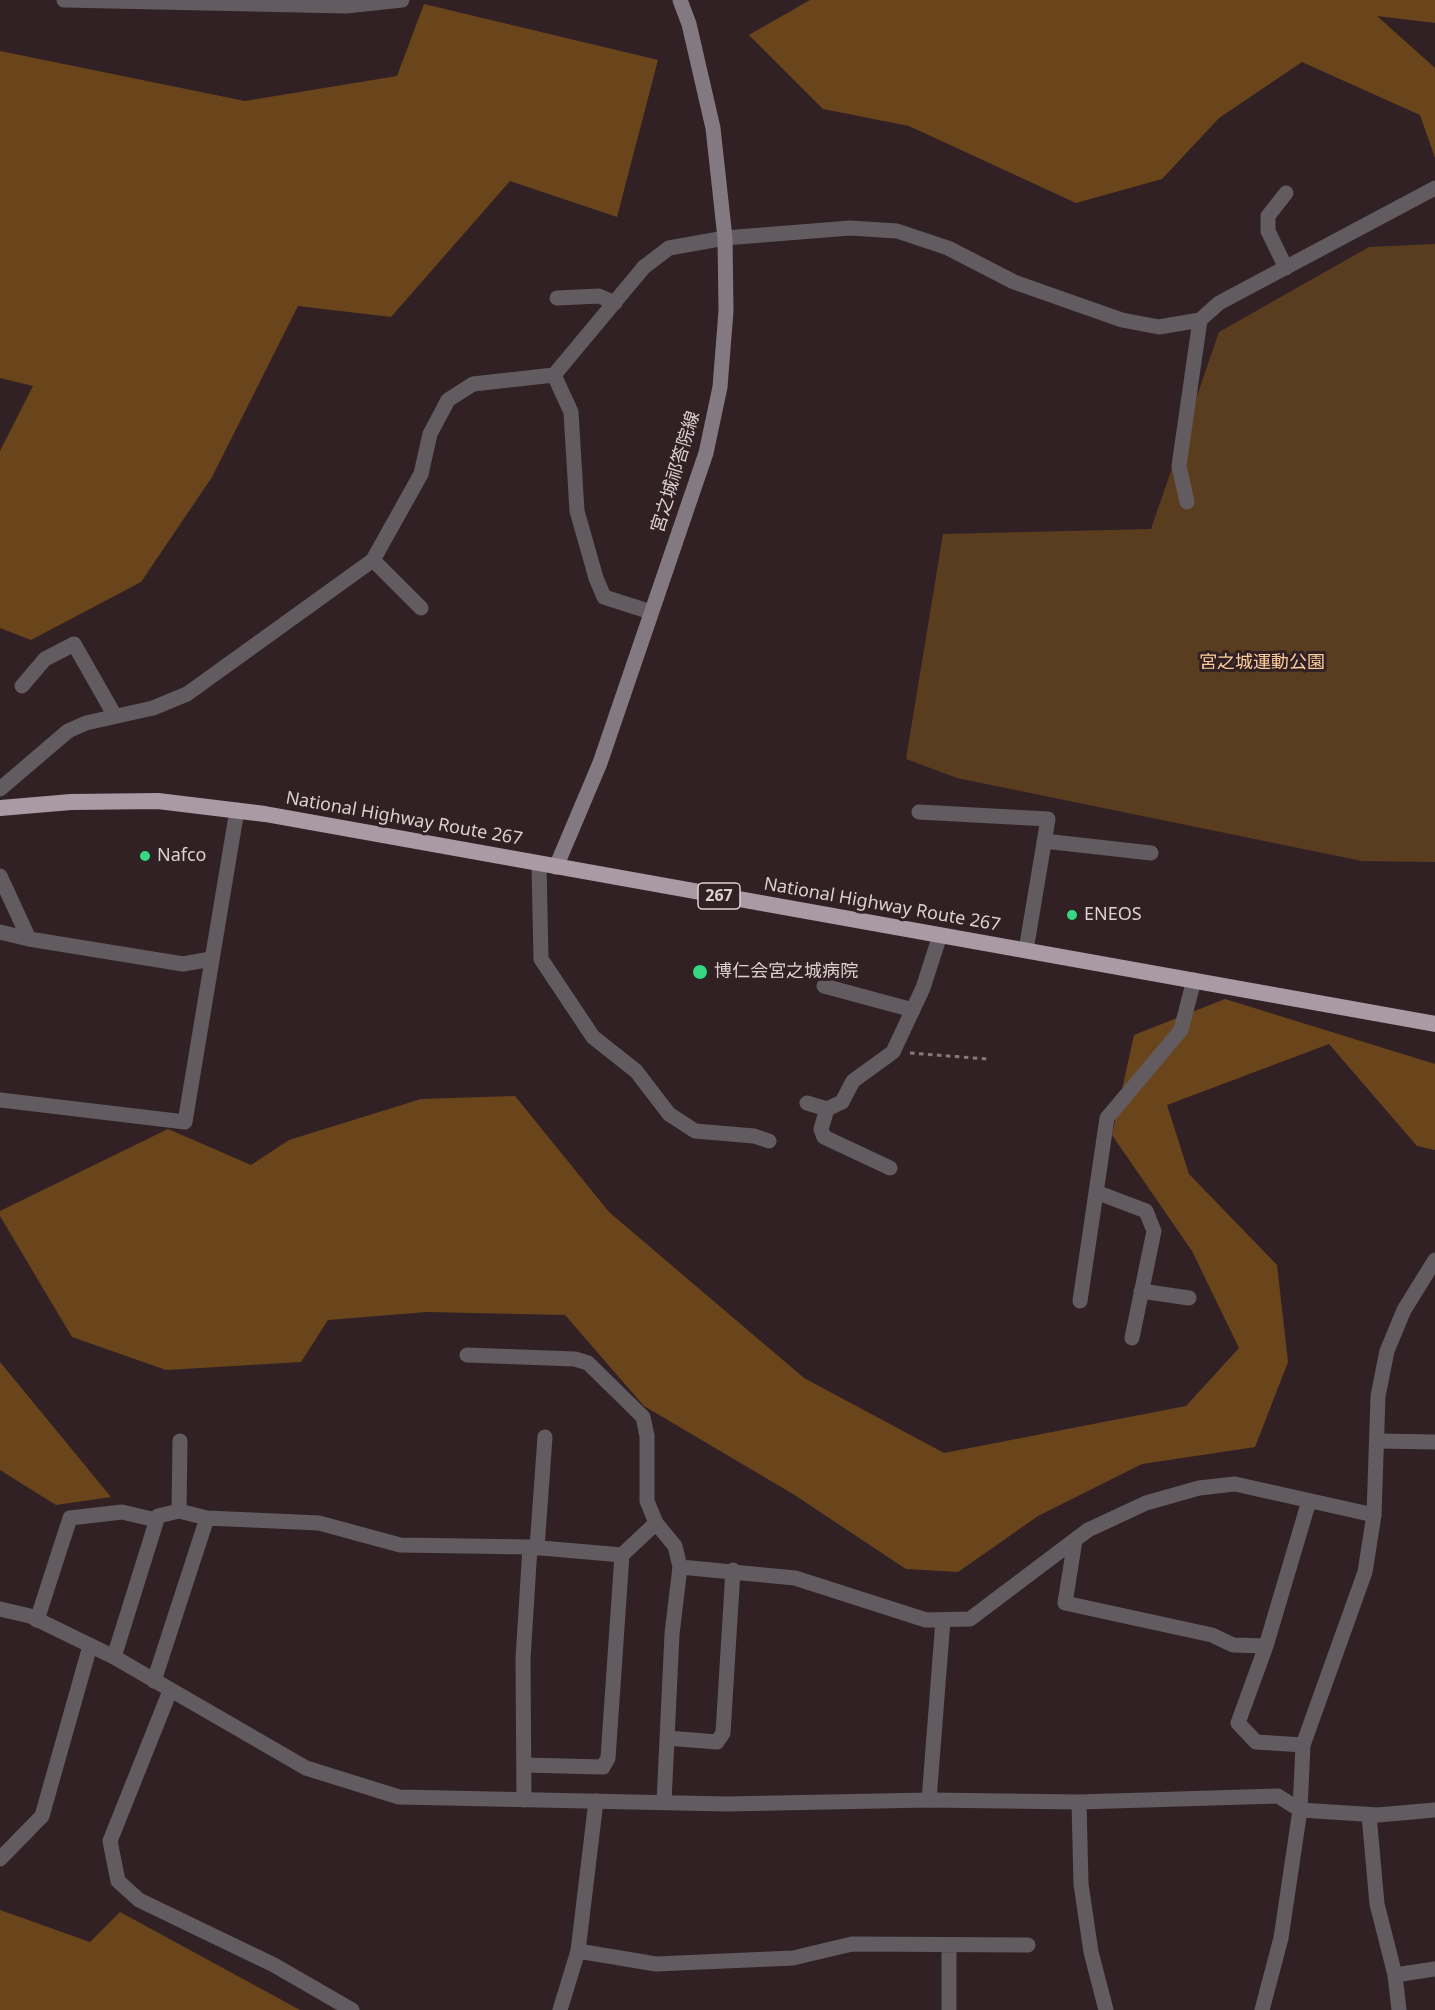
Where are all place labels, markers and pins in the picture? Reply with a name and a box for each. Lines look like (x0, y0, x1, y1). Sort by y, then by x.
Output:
place label: Nafco (157, 845, 206, 867)
marker: Nafco (138, 849, 152, 863)
place label: ENEOS (1084, 904, 1142, 926)
marker: ENEOS (1065, 908, 1079, 922)
place label: 博仁会宮之城病院 (714, 961, 858, 983)
marker: 博仁会宮之城病院 (691, 963, 709, 981)

